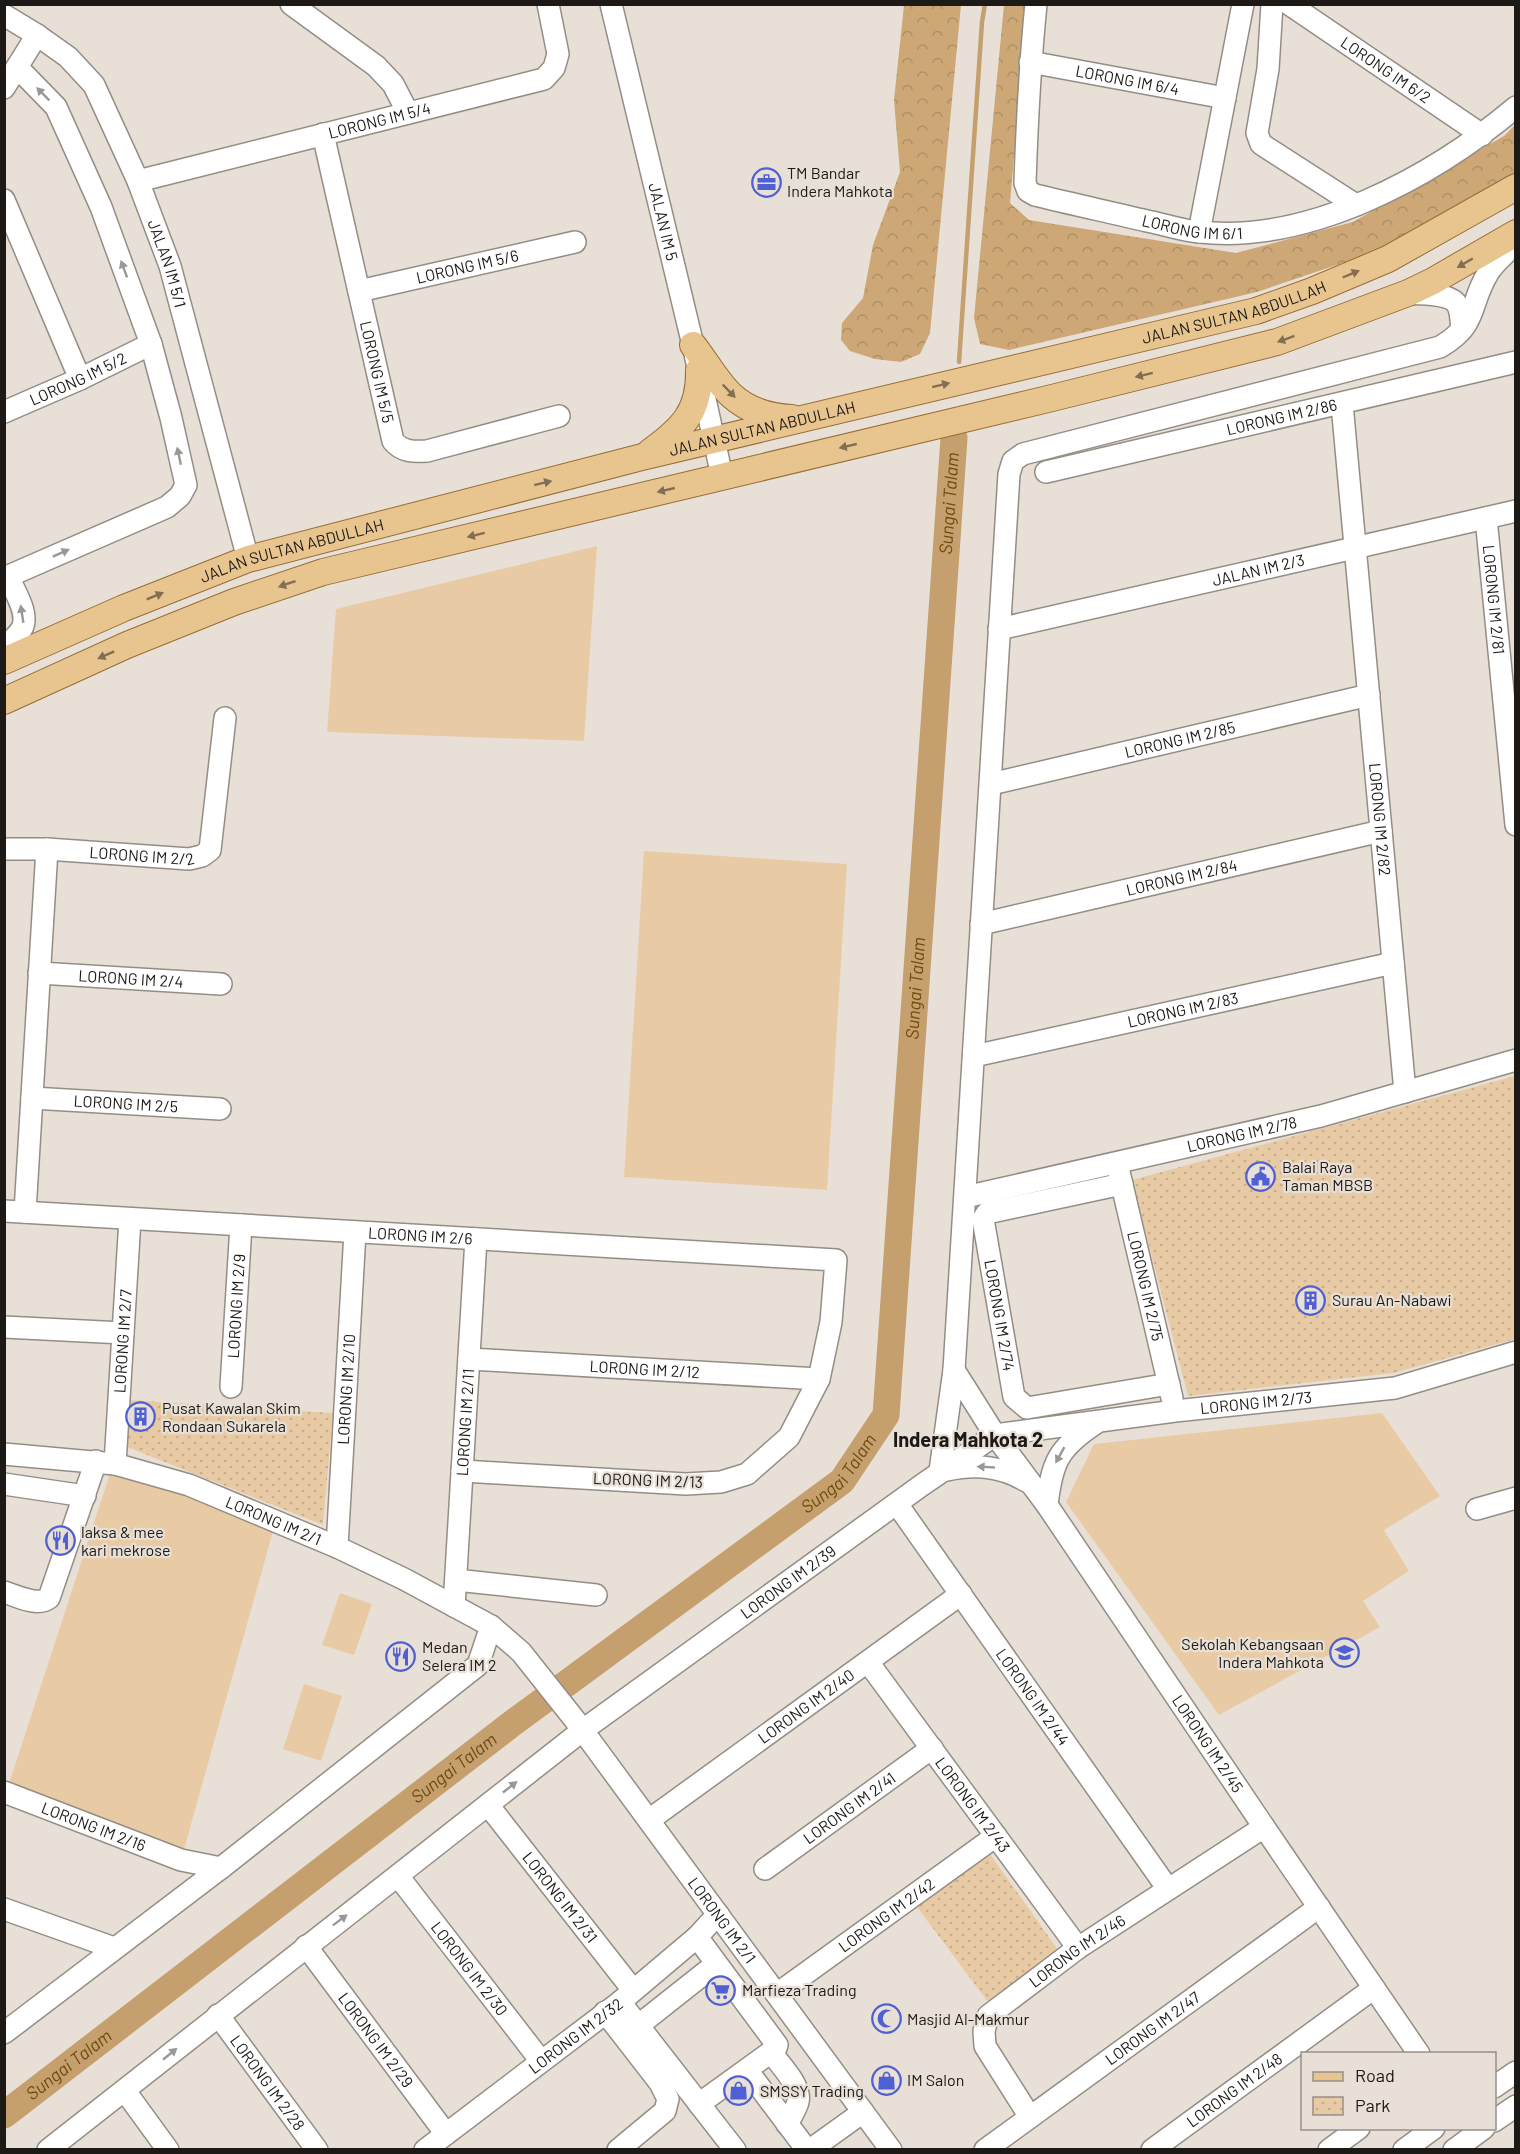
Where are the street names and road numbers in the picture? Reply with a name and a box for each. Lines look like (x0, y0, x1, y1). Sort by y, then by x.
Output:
street label: LORONG IM 6/2 (1337, 32, 1435, 107)
street label: LORONG IM 6/4 (1074, 61, 1181, 98)
street label: LORONG IM 5/4 (326, 98, 433, 142)
street label: JALAN IM 5 (645, 181, 682, 262)
street label: LORONG IM 6/1 (1140, 210, 1243, 242)
street label: JALAN IM 5/1 (144, 217, 191, 309)
street label: LORONG IM 5/6 (414, 245, 520, 287)
street label: JALAN SULTAN ABDULLAH (1140, 276, 1329, 347)
street label: LORONG IM 5/5 (357, 319, 399, 425)
street label: LORONG IM 5/2 (26, 348, 129, 409)
street label: LORONG IM 2/86 (1224, 394, 1339, 438)
street label: JALAN SULTAN ABDULLAH (667, 397, 857, 459)
street label: JALAN SULTAN ABDULLAH (197, 514, 386, 586)
street label: LORONG IM 2/81 (1480, 544, 1509, 655)
street label: JALAN IM 2/3 (1210, 550, 1306, 589)
street label: LORONG IM 2/85 (1123, 717, 1237, 761)
street label: LORONG IM 2/82 (1366, 762, 1395, 877)
street label: LORONG IM 2/2 (89, 842, 196, 869)
street label: LORONG IM 2/84 (1124, 855, 1239, 899)
street label: LORONG IM 2/4 (78, 965, 184, 991)
street label: LORONG IM 2/83 (1126, 988, 1240, 1031)
street label: LORONG IM 2/5 (73, 1090, 179, 1116)
street label: LORONG IM 2/78 (1185, 1112, 1299, 1155)
street label: LORONG IM 2/6 (368, 1222, 473, 1248)
street label: LORONG IM 2/75 (1124, 1229, 1168, 1343)
street label: LORONG IM 2/9 (223, 1253, 248, 1359)
street label: LORONG IM 2/74 (981, 1258, 1019, 1372)
street label: LORONG IM 2/7 (109, 1288, 135, 1394)
street label: LORONG IM 2/10 (333, 1333, 358, 1445)
street label: LORONG IM 2/12 (589, 1356, 700, 1381)
street label: LORONG IM 2/11 (452, 1368, 477, 1477)
street label: LORONG IM 2/73 (1199, 1387, 1313, 1417)
street label: LORONG IM 2/13 (593, 1468, 703, 1491)
street label: LORONG IM 2/1 (223, 1491, 324, 1548)
street label: LORONG IM 2/39 (736, 1541, 839, 1622)
street label: LORONG IM 2/44 (993, 1645, 1074, 1749)
street label: LORONG IM 2/40 (754, 1665, 858, 1747)
street label: LORONG IM 2/45 (1169, 1691, 1248, 1796)
street label: LORONG IM 2/43 (932, 1753, 1014, 1856)
street label: LORONG IM 2/41 (799, 1768, 899, 1847)
street label: LORONG IM 2/16 (39, 1797, 149, 1855)
street label: LORONG IM 2/31 (519, 1848, 602, 1946)
street label: LORONG IM 2/1 (685, 1873, 760, 1967)
street label: LORONG IM 2/42 (834, 1874, 938, 1956)
street label: LORONG IM 2/46 (1025, 1910, 1128, 1991)
street label: LORONG IM 2/30 (428, 1917, 512, 2019)
street label: LORONG IM 2/47 (1101, 1987, 1203, 2069)
street label: LORONG IM 2/29 (335, 1988, 418, 2091)
street label: LORONG IM 2/32 (524, 1994, 626, 2077)
street label: LORONG IM 2/28 (227, 2031, 309, 2134)
street label: LORONG IM 2/48 (1183, 2048, 1286, 2131)

